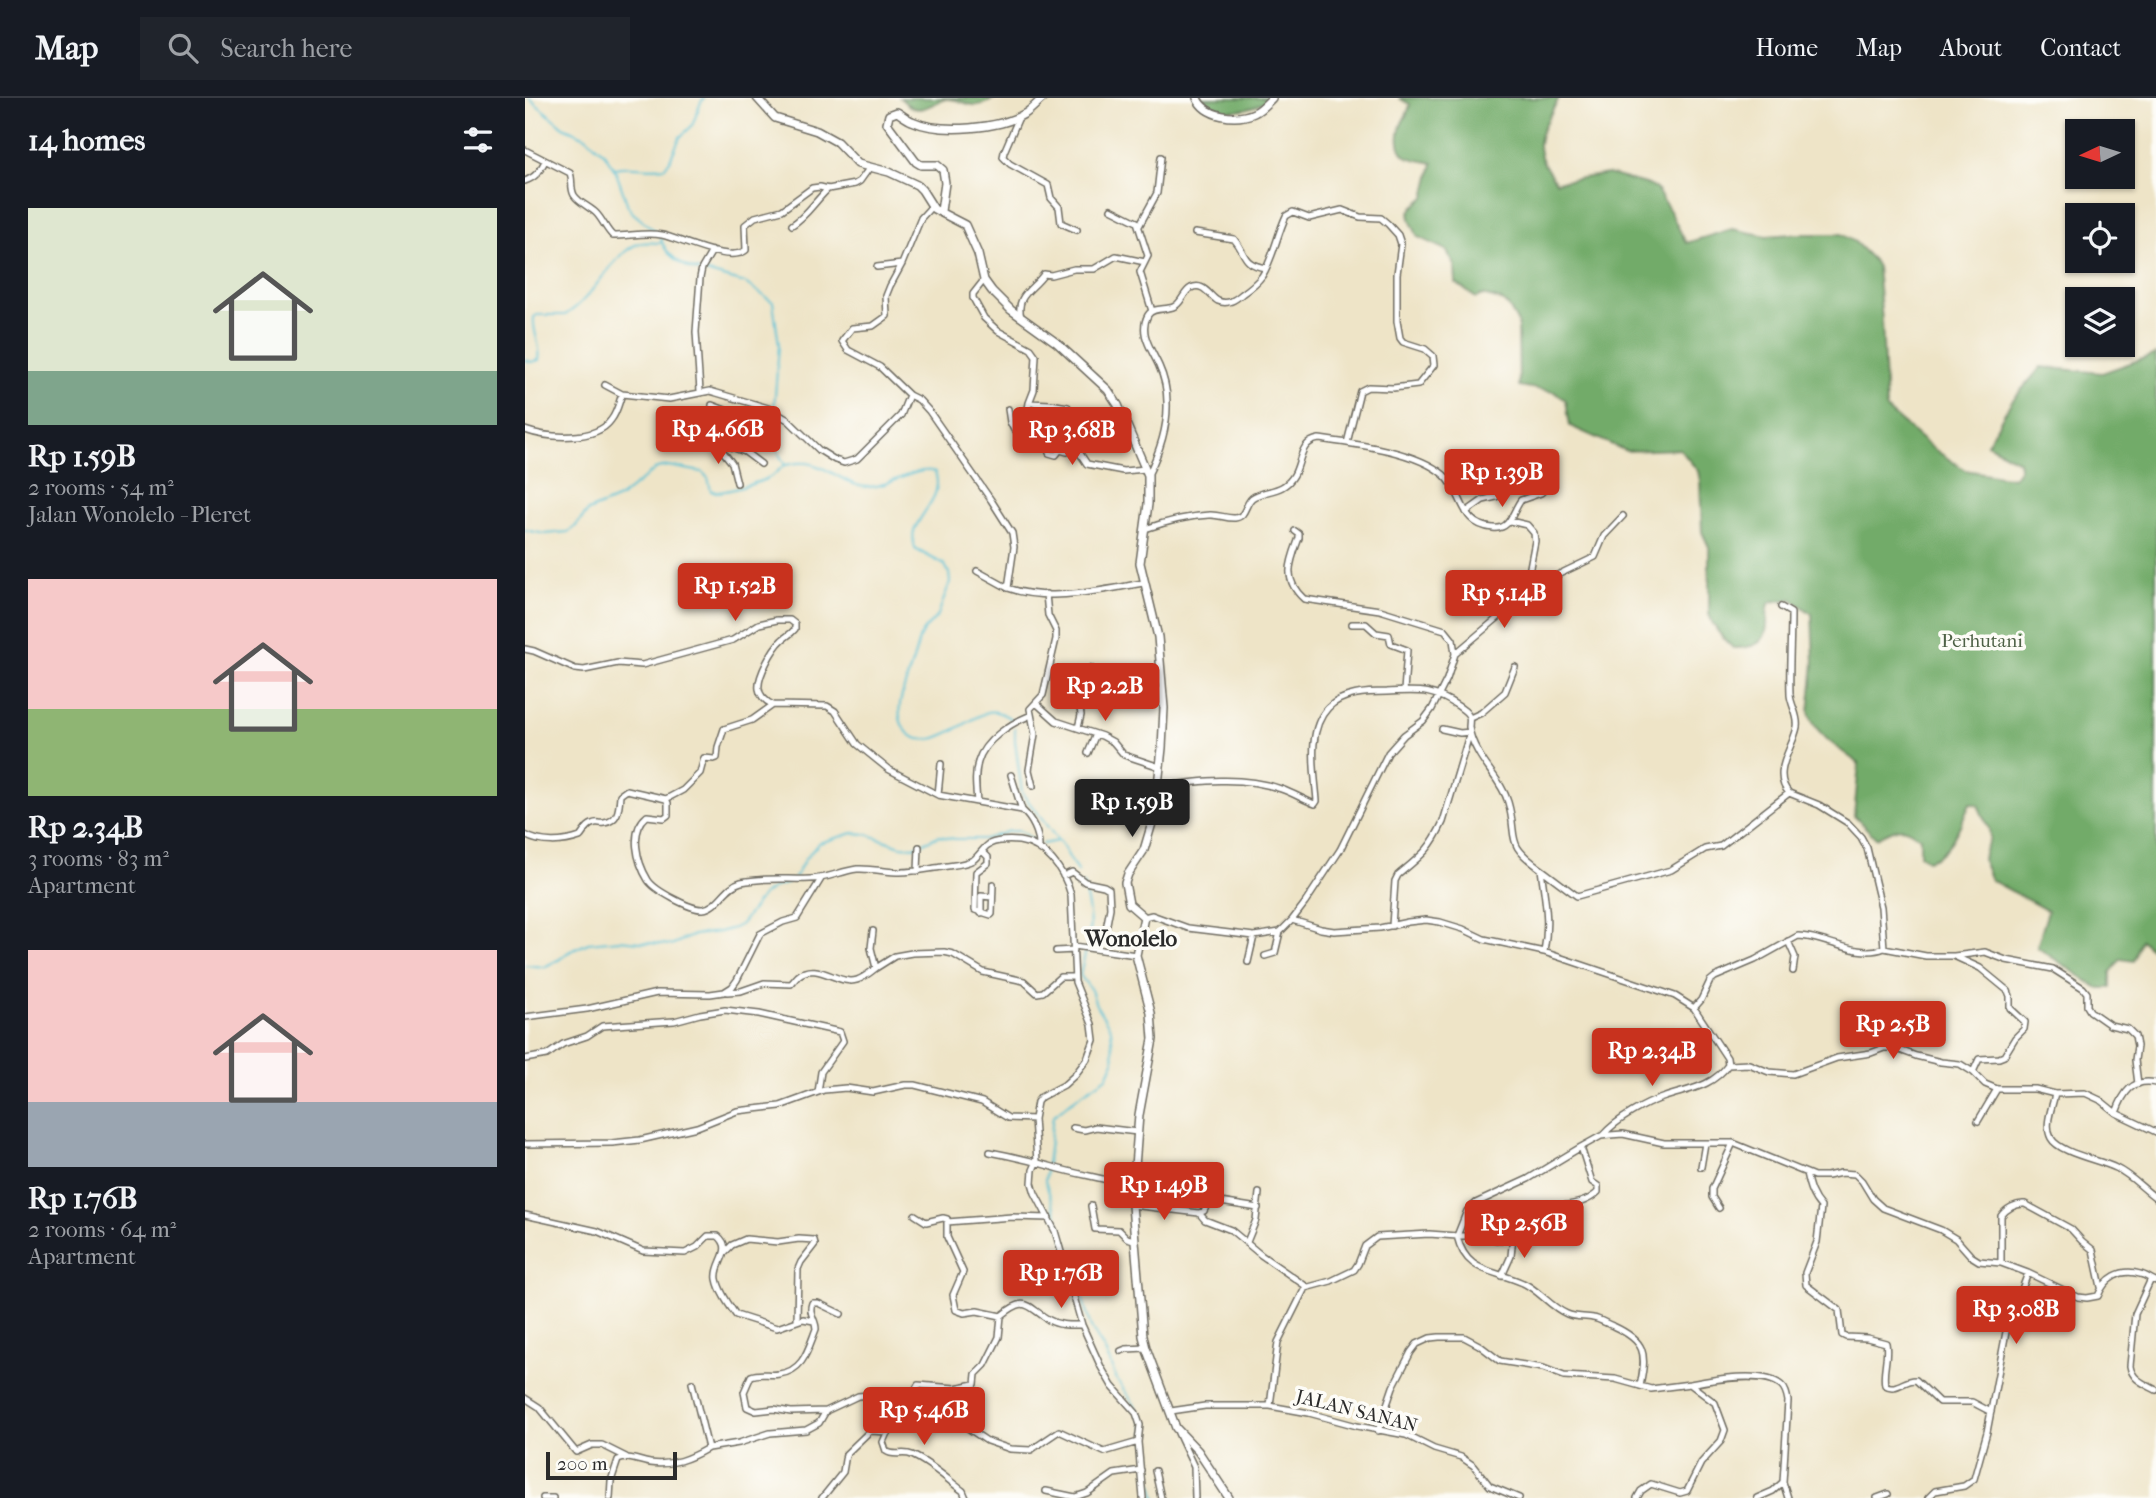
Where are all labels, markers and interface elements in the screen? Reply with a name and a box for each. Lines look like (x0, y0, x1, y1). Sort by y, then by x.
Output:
search box (140, 17, 630, 80)
text: Map (35, 29, 98, 68)
icon: search (164, 29, 202, 67)
text: Search here (220, 33, 352, 64)
text: Home (1756, 34, 1818, 62)
text: Map (1856, 34, 1902, 62)
text: About (1940, 34, 2002, 62)
text: Contact (2040, 34, 2121, 62)
north arrow (2065, 119, 2135, 189)
map controls (2065, 119, 2135, 357)
icon: filters (459, 121, 497, 159)
text: 14 homes (28, 123, 145, 158)
button: locate (2065, 203, 2135, 273)
icon: home (200, 253, 326, 379)
button: layers (2065, 287, 2135, 357)
pin: Rp 4.66B (646, 406, 790, 466)
pin: Rp 3.68B (1000, 408, 1144, 467)
text: Rp 4.66B (672, 415, 764, 442)
text: Rp 3.68B (1029, 416, 1115, 443)
text: Rp 1.59B (28, 439, 136, 474)
pin: Rp 1.39B (1430, 450, 1574, 509)
text: Rp 1.39B (1460, 458, 1544, 485)
text: 2 rooms · 54 m² (28, 474, 174, 501)
text: Jalan Wonolelo - Pleret (28, 501, 251, 528)
pin: Rp 1.52B (663, 564, 807, 623)
pin: Rp 5.14B (1432, 570, 1576, 630)
text: Rp 1.52B (694, 572, 776, 599)
text: Rp 5.14B (1461, 579, 1547, 606)
icon: home (200, 624, 326, 750)
park label: Perhutani (1941, 630, 2023, 652)
pin: Rp 2.2B (1040, 664, 1170, 723)
text: Rp 2.2B (1066, 672, 1144, 699)
pin: Rp 1.59B (1060, 780, 1204, 839)
text: Rp 1.59B (1091, 788, 1173, 815)
text: Rp 2.34B (28, 810, 143, 845)
text: 3 rooms · 83 m² (28, 845, 169, 872)
text: Apartment (28, 872, 136, 899)
district label: Wonolelo (1084, 925, 1178, 952)
icon: home (200, 995, 326, 1121)
pin: Rp 2.5B (1828, 1002, 1958, 1061)
text: Rp 2.5B (1856, 1010, 1930, 1037)
pin: Rp 2.34B (1580, 1028, 1724, 1088)
text: Rp 2.34B (1608, 1037, 1696, 1064)
pin: Rp 1.49B (1092, 1162, 1236, 1222)
text: Rp 1.49B (1120, 1171, 1208, 1198)
text: Rp 1.76B (28, 1181, 137, 1216)
pin: Rp 2.56B (1452, 1200, 1596, 1260)
text: Rp 2.56B (1481, 1209, 1567, 1236)
text: 2 rooms · 64 m² (28, 1216, 176, 1243)
text: Apartment (28, 1243, 136, 1270)
pin: Rp 1.76B (989, 1250, 1133, 1310)
text: Rp 1.76B (1019, 1259, 1103, 1286)
pin: Rp 3.08B (1944, 1286, 2088, 1346)
text: Rp 3.08B (1972, 1295, 2060, 1322)
street label: JALAN SANAN (1292, 1385, 1421, 1437)
pin: Rp 5.46B (852, 1388, 996, 1447)
text: Rp 5.46B (879, 1396, 969, 1423)
scale bar (546, 1449, 677, 1481)
text: 200 m (557, 1453, 608, 1475)

